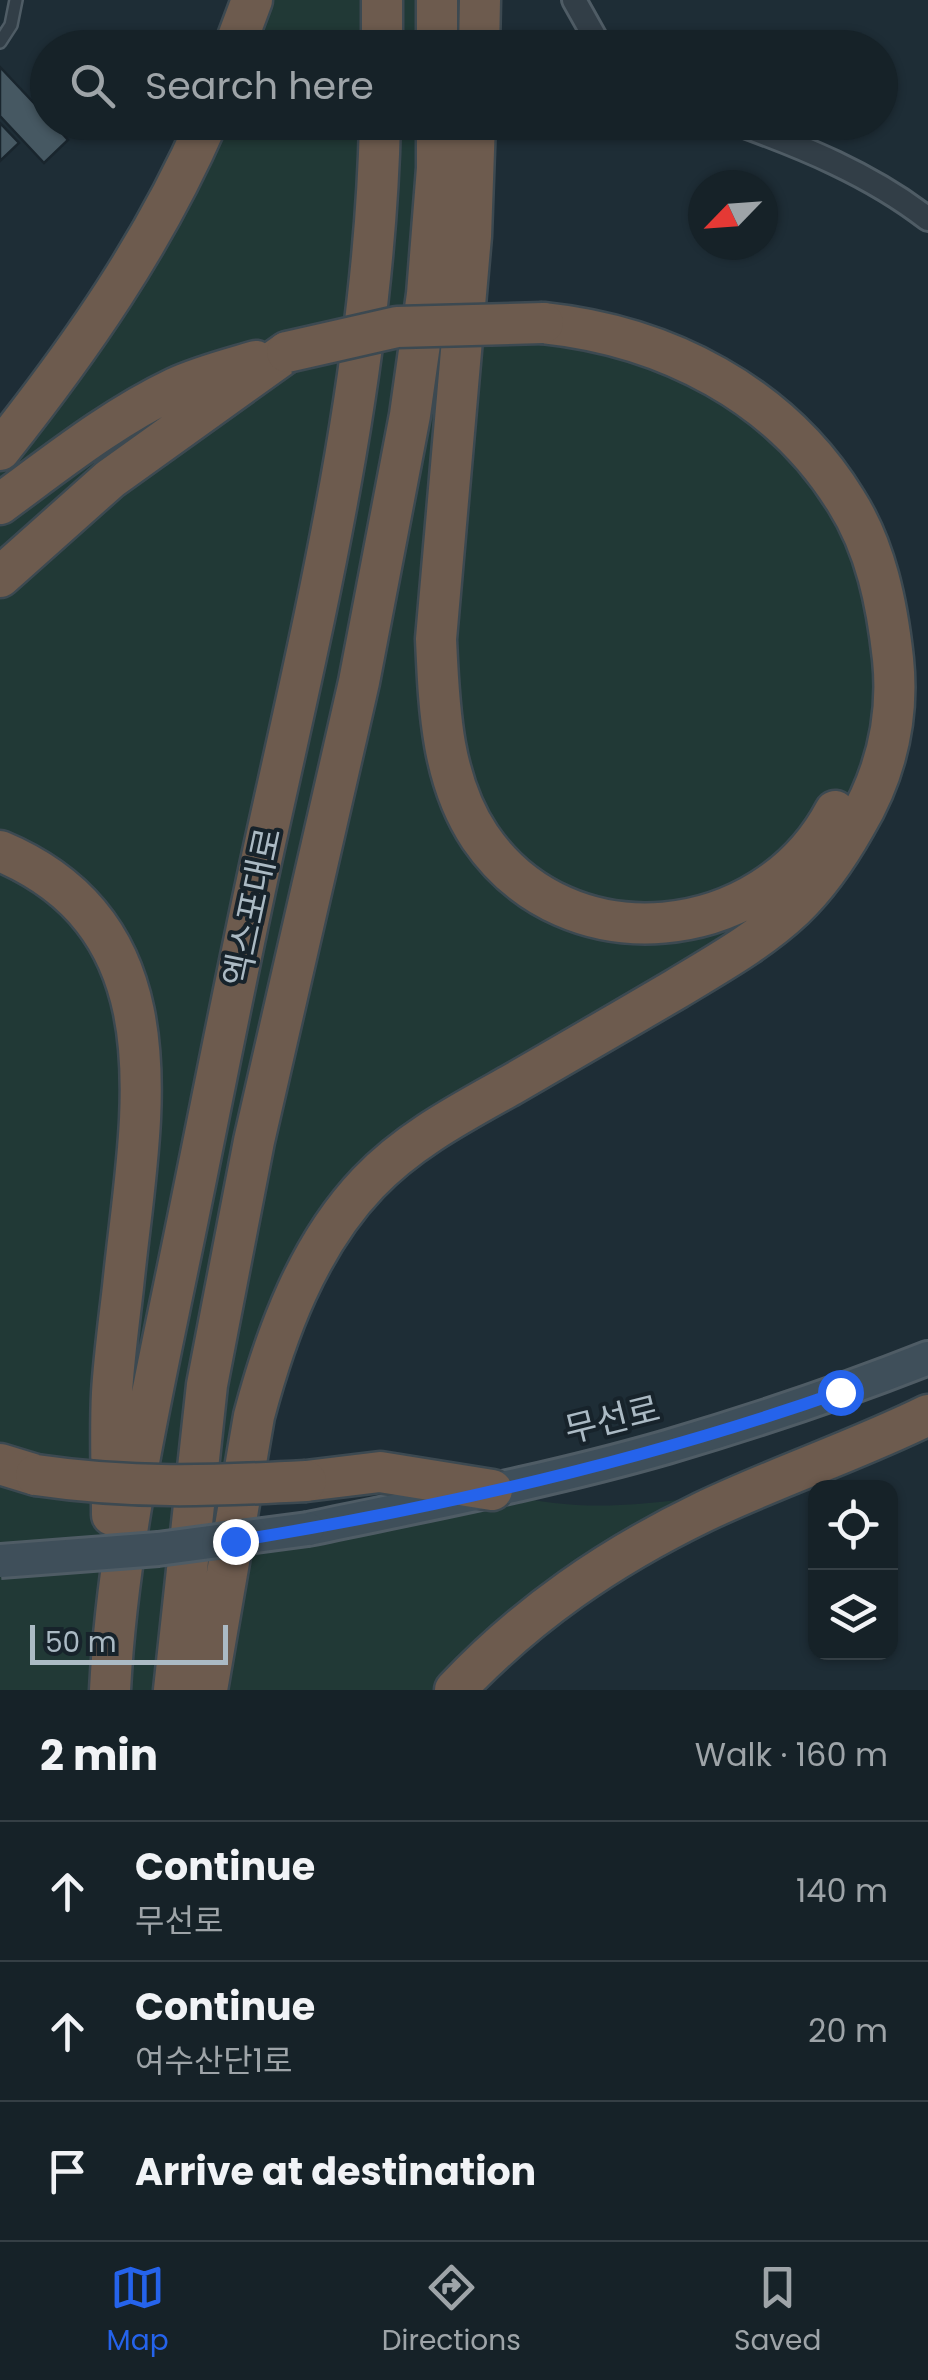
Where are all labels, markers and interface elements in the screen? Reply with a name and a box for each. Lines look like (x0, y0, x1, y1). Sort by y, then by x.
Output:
search box (30, 30, 898, 140)
icon: search (65, 58, 120, 113)
text: Search here (145, 59, 374, 112)
north arrow (688, 170, 778, 260)
street label: 엑스포대로 (211, 823, 293, 991)
route start (818, 1370, 864, 1416)
street label: 무선로 (559, 1384, 665, 1454)
map controls (808, 1480, 898, 1660)
button: locate (808, 1480, 898, 1570)
route end (213, 1519, 259, 1565)
button: layers (808, 1570, 898, 1660)
scale bar (30, 1620, 228, 1664)
text: 50 m (45, 1623, 116, 1662)
text: 2 min (40, 1726, 158, 1785)
text: Walk · 160 m (695, 1732, 888, 1777)
text: Continue (135, 1840, 315, 1893)
icon: ahead (40, 1864, 95, 1919)
text: 140 m (796, 1868, 888, 1913)
text: 무선로 (135, 1898, 223, 1943)
text: Continue (135, 1980, 315, 2033)
icon: ahead (40, 2004, 95, 2059)
text: 20 m (808, 2008, 888, 2053)
text: 여수산단1로 (135, 2038, 292, 2083)
icon: arrive (40, 2144, 95, 2199)
text: Arrive at destination (135, 2145, 536, 2198)
tab: Map (107, 2260, 169, 2362)
tab: Directions (382, 2260, 521, 2362)
tab: Saved (734, 2260, 821, 2362)

